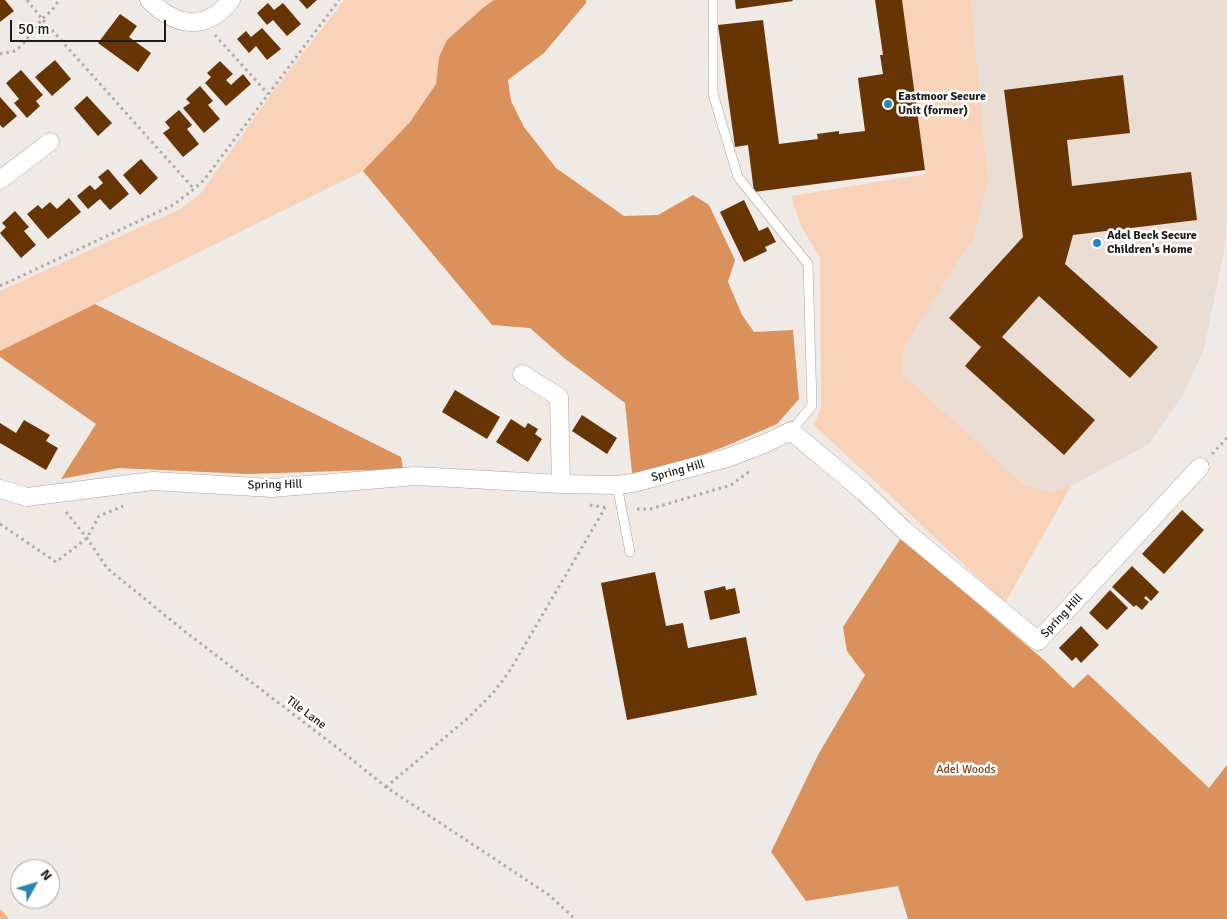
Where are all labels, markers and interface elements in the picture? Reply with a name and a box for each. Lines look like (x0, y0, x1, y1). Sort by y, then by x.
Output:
scale bar (12, 10, 169, 42)
text: 50 m (18, 20, 49, 38)
place label: Eastmoor Secure Unit (former) (898, 90, 986, 118)
marker: Eastmoor Secure Unit (former) (882, 98, 894, 110)
place label: Adel Beck Secure Children's Home (1107, 229, 1197, 257)
marker: Adel Beck Secure Children's Home (1091, 237, 1103, 249)
street label: Spring Hill (650, 457, 706, 485)
street label: Spring Hill (248, 477, 302, 493)
street label: Spring Hill (1038, 591, 1086, 641)
street label: Tile Lane (283, 693, 329, 733)
park label: Adel Woods (936, 763, 996, 777)
north arrow (10, 859, 60, 909)
text: N (37, 866, 56, 884)

